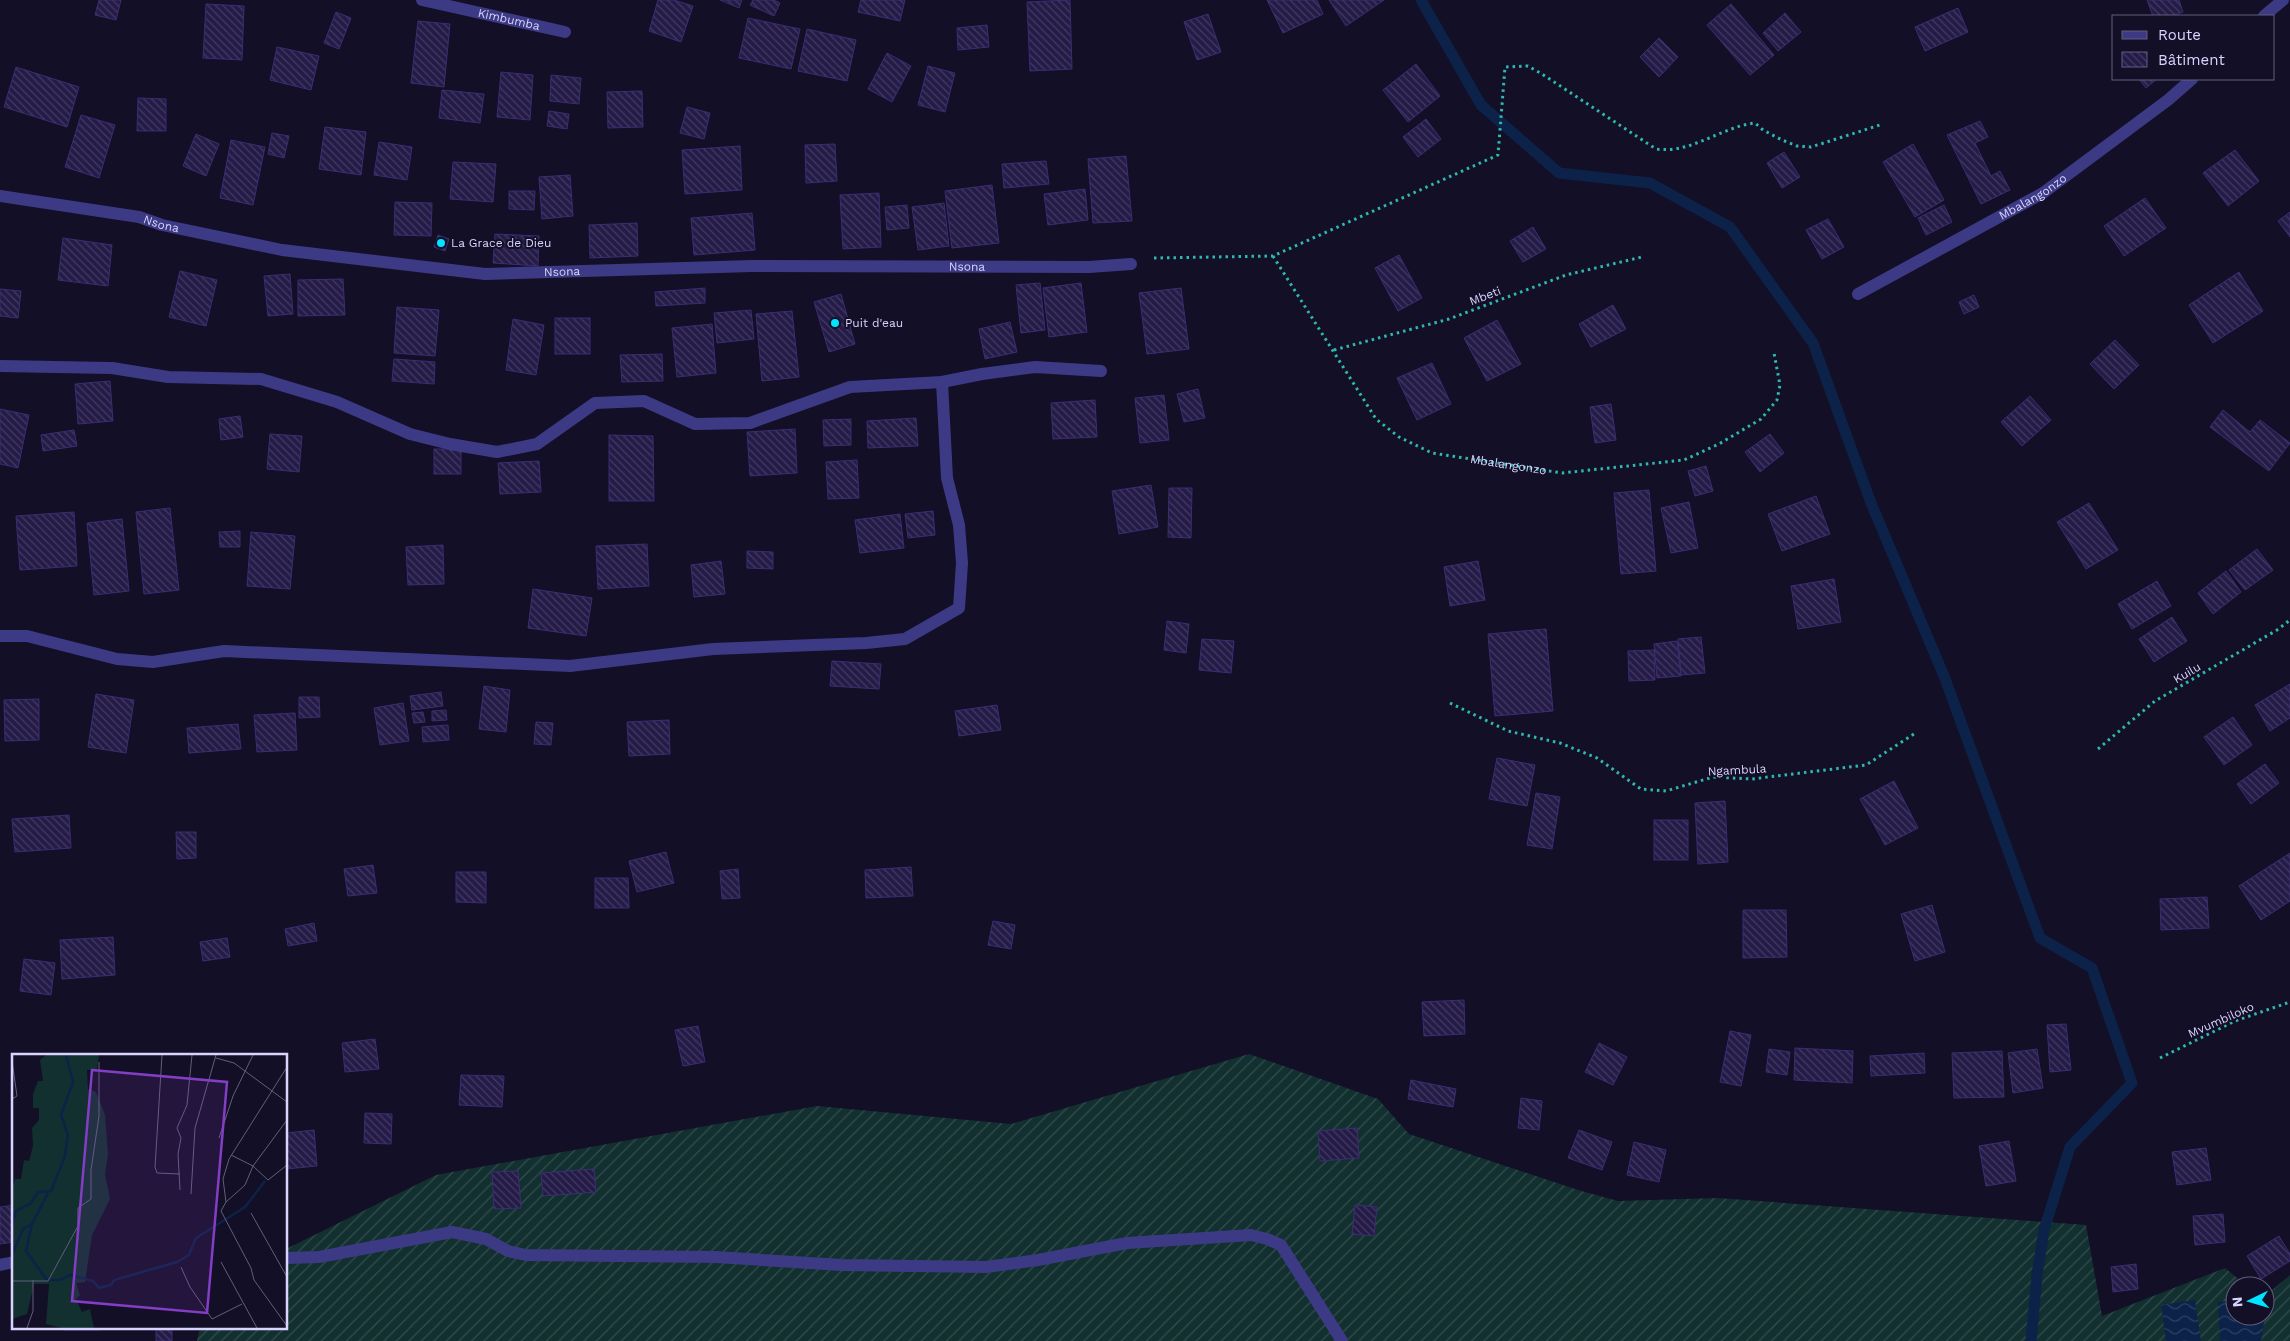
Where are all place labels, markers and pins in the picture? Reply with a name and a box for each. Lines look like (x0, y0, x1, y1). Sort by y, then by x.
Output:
place label: La Grace de Dieu (451, 236, 551, 250)
marker: La Grace de Dieu (435, 237, 447, 249)
place label: Puit d'eau (845, 316, 903, 330)
marker: Puit d'eau (829, 317, 841, 329)

